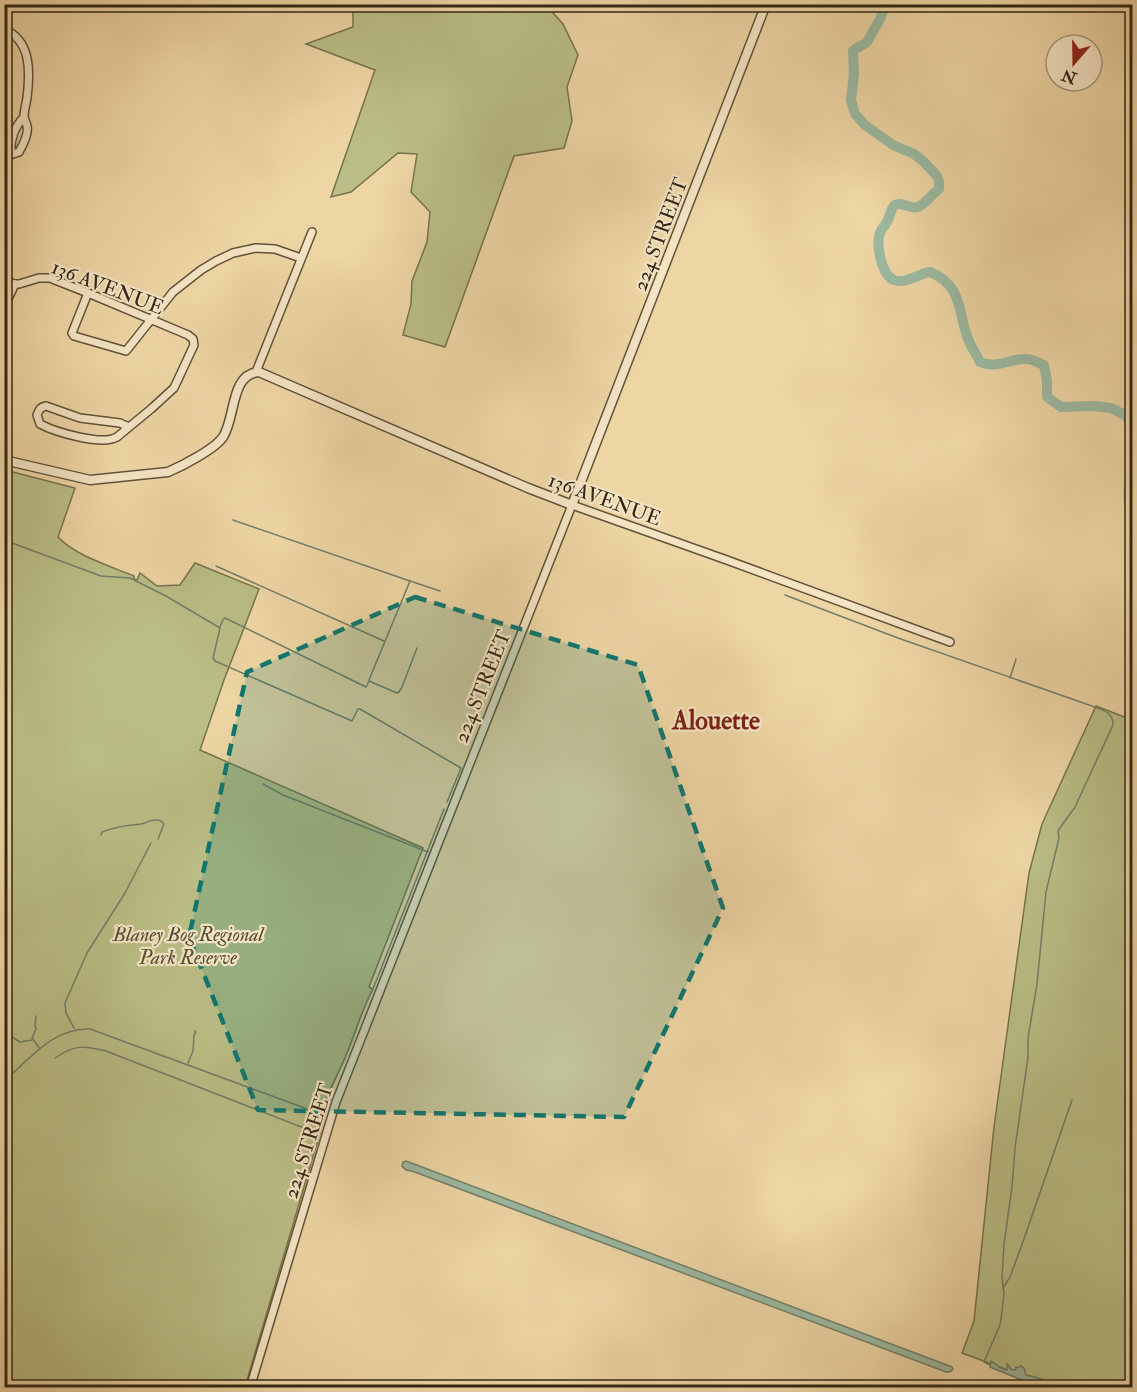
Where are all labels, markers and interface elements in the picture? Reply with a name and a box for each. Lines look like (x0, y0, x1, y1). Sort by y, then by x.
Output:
north arrow (1044, 33, 1104, 93)
text: N (1058, 64, 1080, 88)
street label: 224 STREET (627, 174, 694, 294)
street label: 136 AVENUE (48, 255, 167, 320)
street label: 136 AVENUE (545, 468, 665, 531)
street label: 224 STREET (449, 626, 516, 746)
district label: Alouette (671, 705, 760, 737)
park label: Blaney Bog Regional Park Reserve (112, 922, 266, 970)
street label: 224 STREET (278, 1080, 339, 1202)

